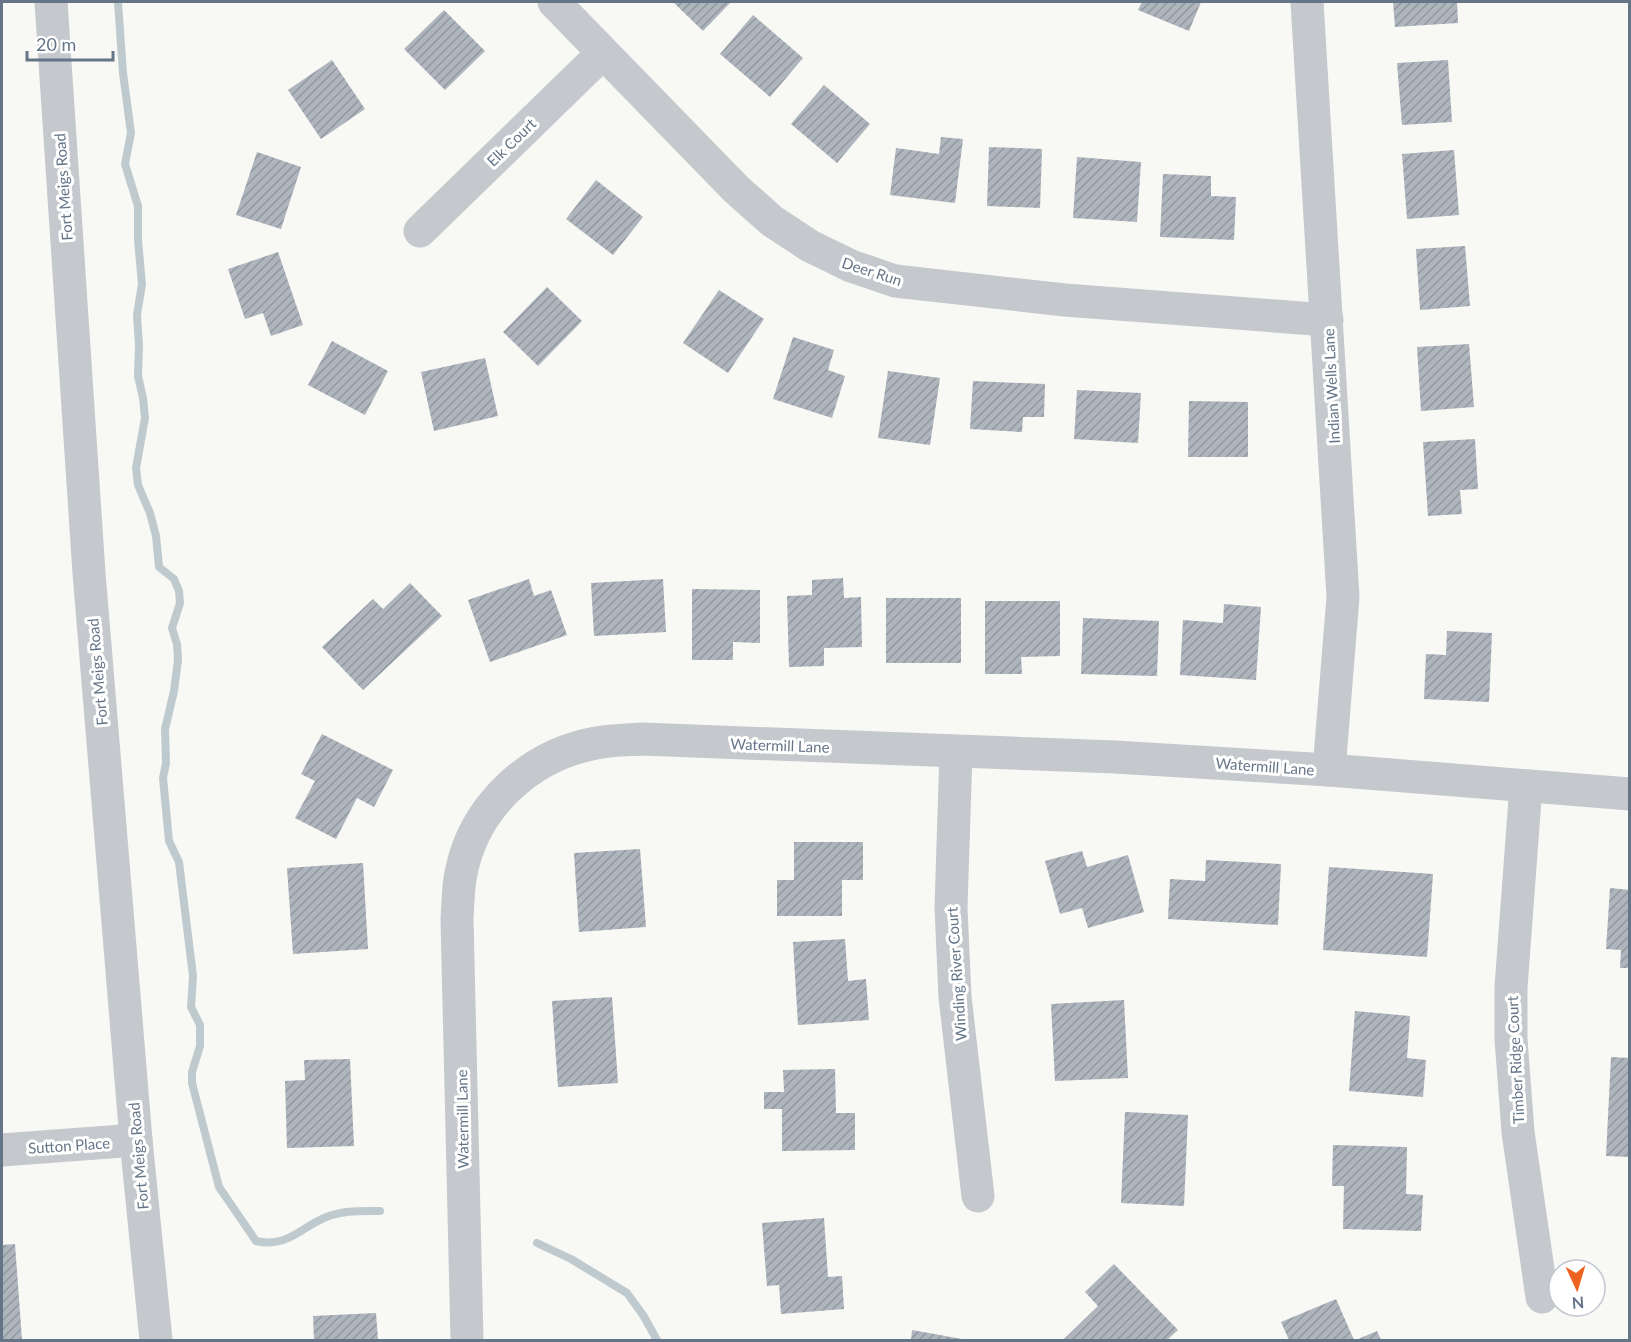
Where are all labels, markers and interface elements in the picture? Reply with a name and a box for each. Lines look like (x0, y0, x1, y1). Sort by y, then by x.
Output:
scale bar (27, 24, 112, 62)
text: 20 m (36, 33, 76, 55)
street label: Elk Court (483, 114, 540, 170)
street label: Fort Meigs Road (50, 133, 76, 241)
street label: Deer Run (840, 253, 904, 289)
street label: Indian Wells Lane (1319, 328, 1343, 444)
street label: Fort Meigs Road (83, 618, 111, 726)
street label: Watermill Lane (730, 734, 830, 756)
street label: Watermill Lane (1215, 754, 1315, 778)
street label: Winding River Court (942, 906, 970, 1042)
street label: Timber Ridge Court (1503, 995, 1527, 1125)
street label: Watermill Lane (452, 1069, 472, 1169)
street label: Fort Meigs Road (124, 1102, 152, 1210)
street label: Sutton Place (27, 1133, 111, 1157)
north arrow (1547, 1258, 1607, 1318)
text: N (1571, 1294, 1585, 1313)

